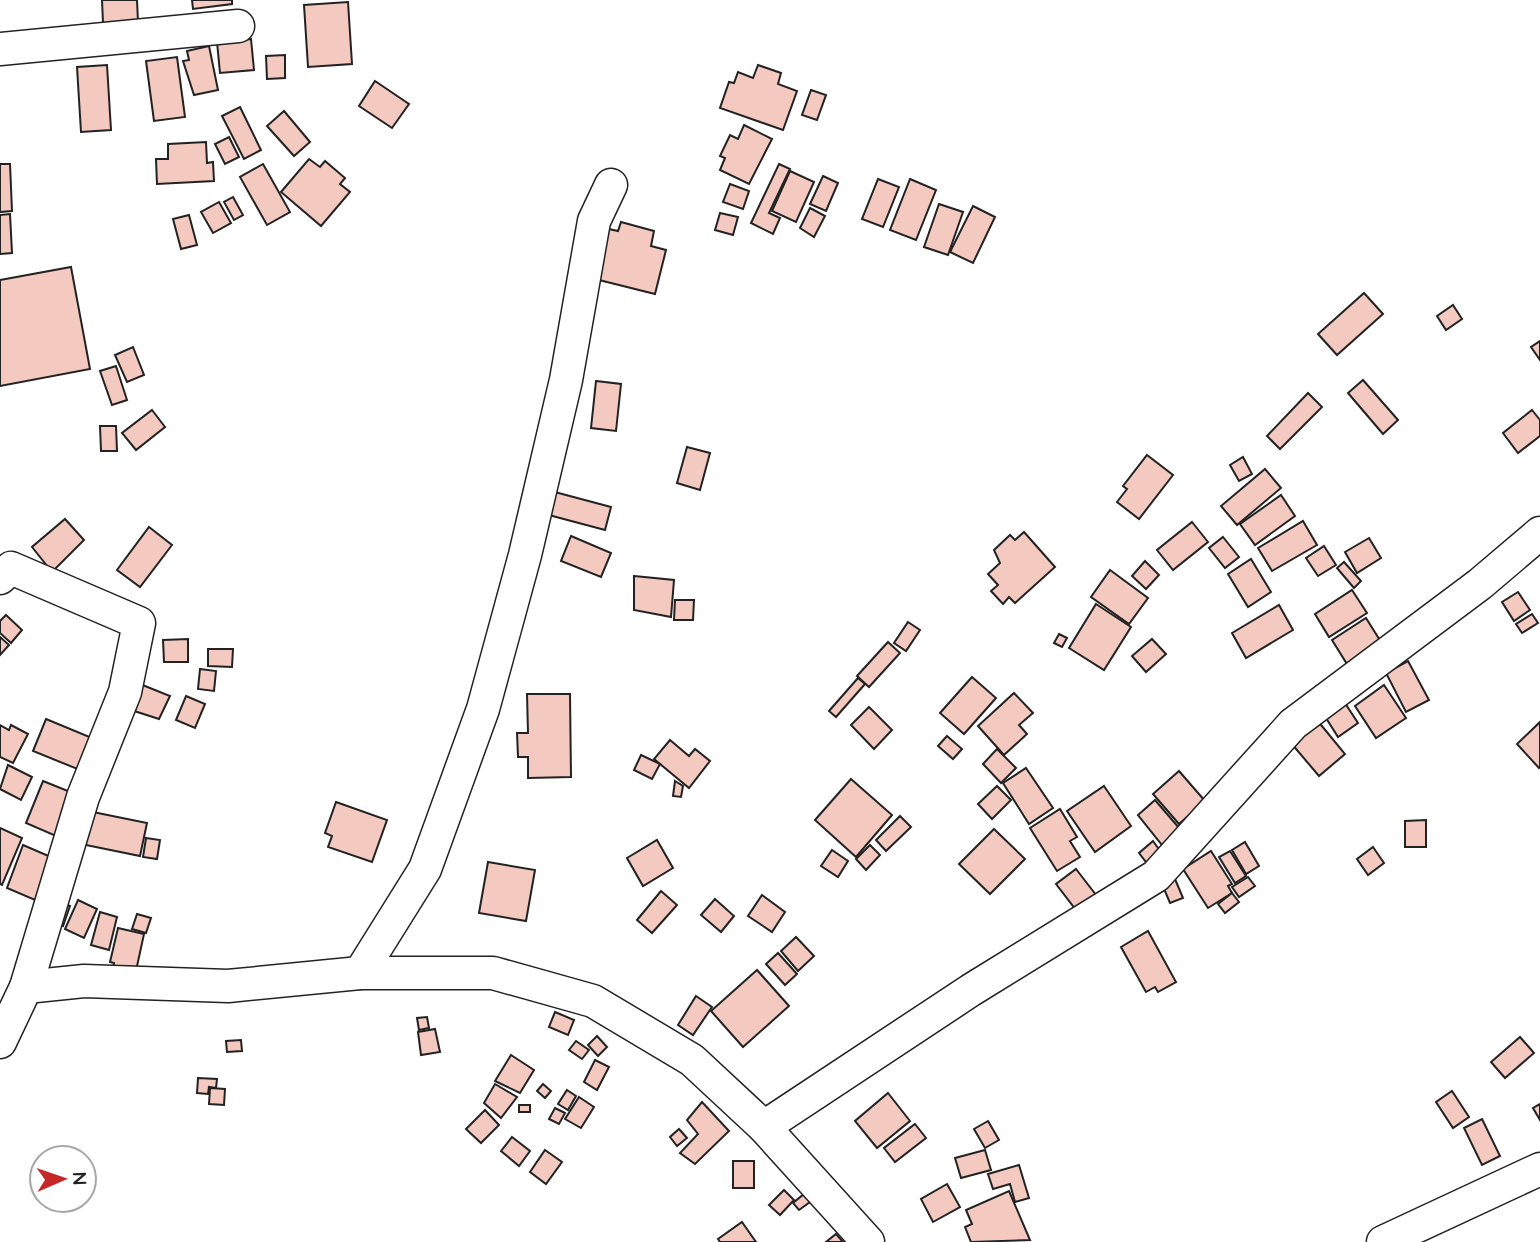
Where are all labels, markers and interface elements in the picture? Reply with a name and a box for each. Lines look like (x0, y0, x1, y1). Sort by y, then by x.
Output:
north arrow (28, 1144, 98, 1214)
text: N (68, 1171, 92, 1186)

